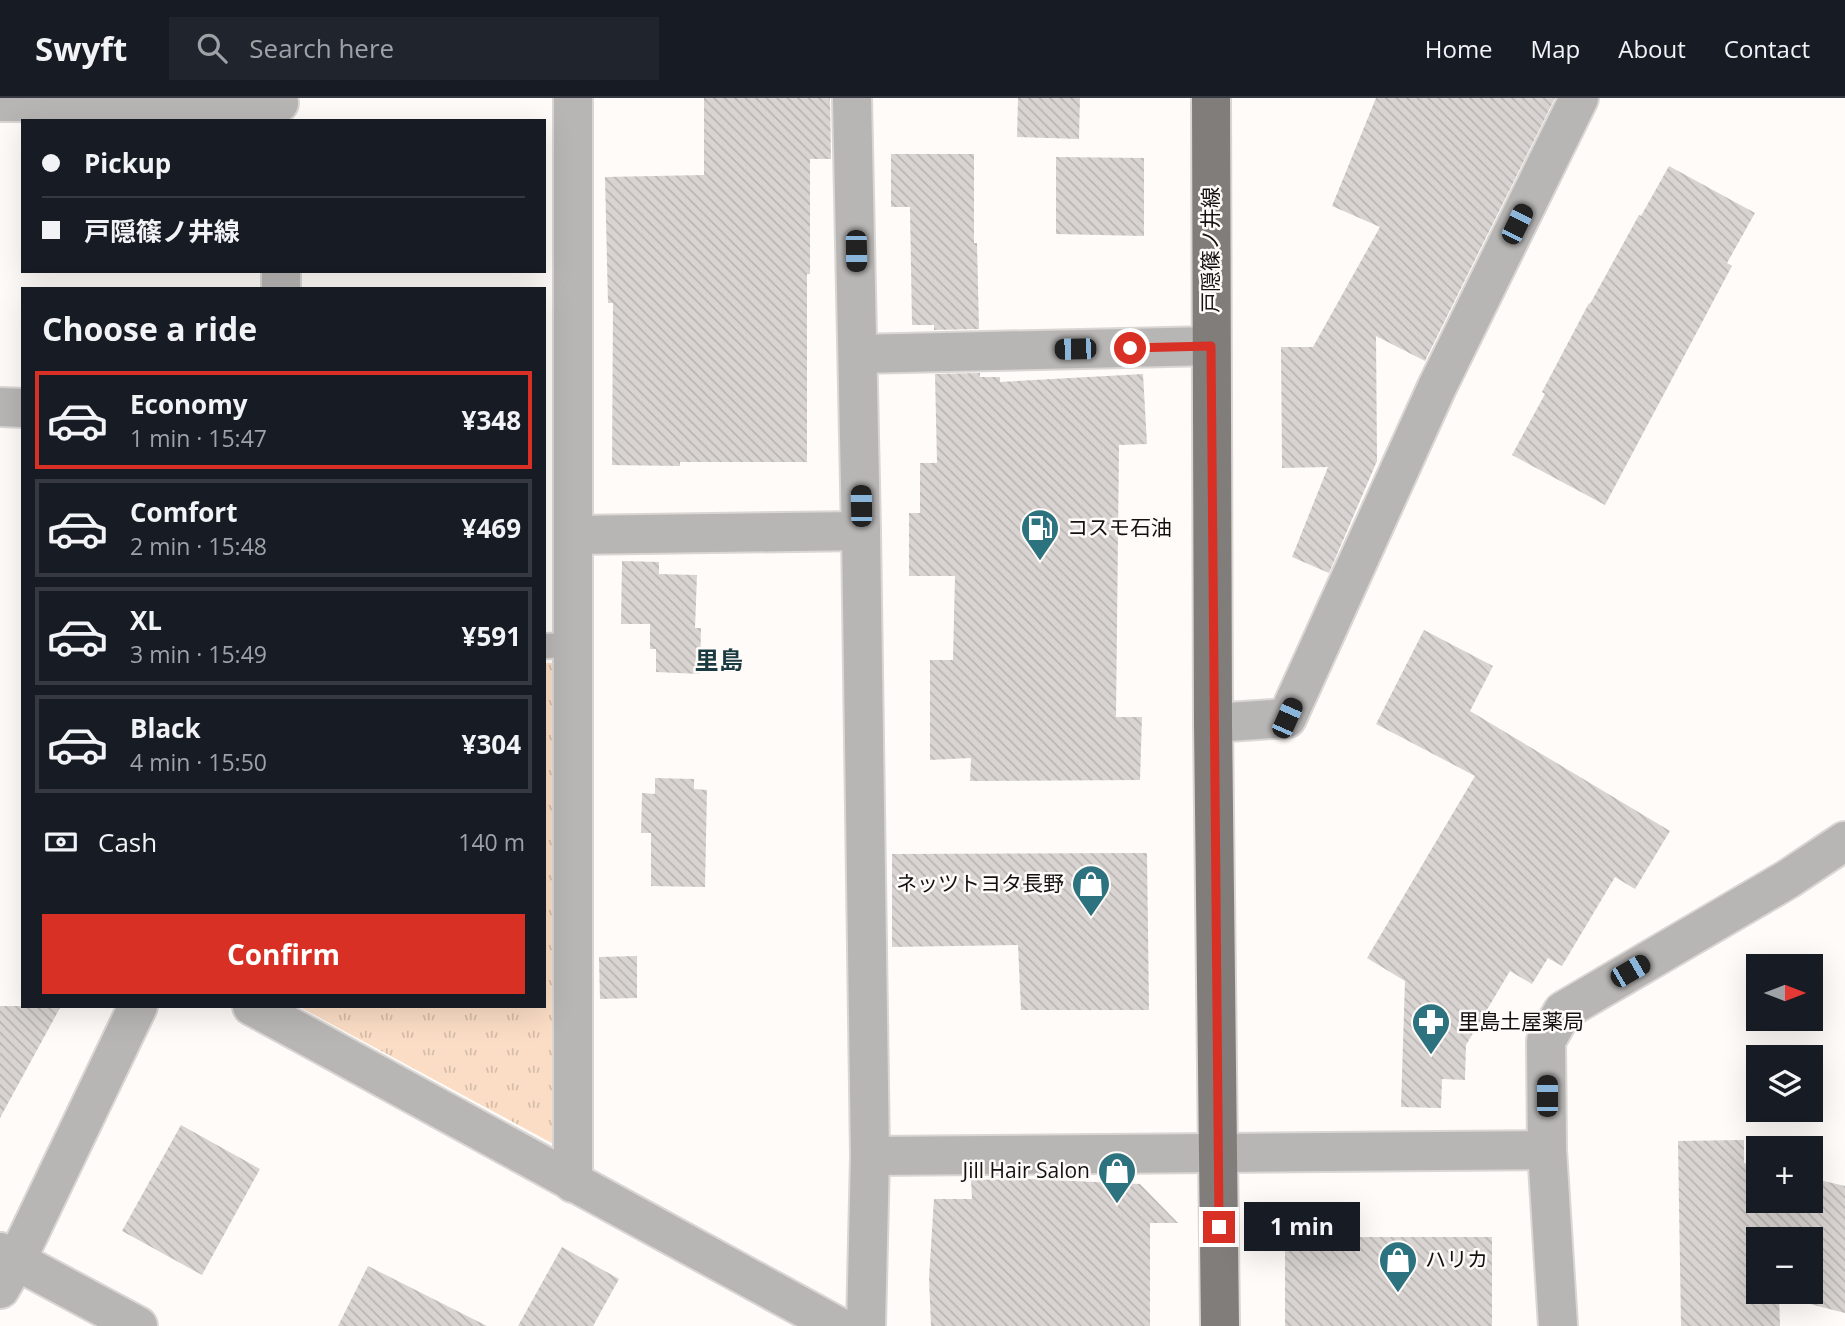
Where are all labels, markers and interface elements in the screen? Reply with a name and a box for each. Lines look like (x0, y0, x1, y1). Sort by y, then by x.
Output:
search box (169, 17, 659, 80)
text: Swyft (35, 26, 127, 71)
icon: search (193, 29, 231, 67)
text: Search here (249, 30, 394, 66)
text: Home (1425, 32, 1493, 65)
text: Map (1531, 32, 1580, 65)
text: About (1618, 32, 1686, 65)
text: Contact (1724, 32, 1810, 65)
text: Pickup (84, 145, 171, 181)
street label: 戸隠篠ノ井線 (1196, 187, 1224, 313)
car (1499, 201, 1536, 247)
text: 戸隠篠ノ井線 (84, 213, 240, 249)
car (846, 230, 867, 272)
text: Choose a ride (42, 307, 257, 350)
route start (1114, 332, 1146, 364)
car (1054, 338, 1097, 360)
text: Economy (130, 386, 248, 422)
icon: car (46, 389, 109, 452)
text: ¥348 (462, 402, 521, 438)
text: 1 min · 15:47 (130, 422, 267, 454)
car (851, 485, 872, 527)
text: Comfort (130, 494, 237, 530)
icon: car (46, 497, 109, 560)
fuel station icon: コスモ石油 (1019, 507, 1061, 562)
text: ¥469 (462, 510, 521, 546)
place label: コスモ石油 (1067, 513, 1172, 541)
text: 2 min · 15:48 (130, 530, 267, 562)
text: XL (130, 602, 162, 638)
icon: car (46, 605, 109, 668)
text: ¥591 (462, 618, 521, 654)
text: 3 min · 15:49 (130, 638, 267, 670)
district label: 里島 (695, 643, 743, 676)
car (1269, 695, 1306, 741)
text: Black (130, 710, 201, 746)
icon: car (46, 713, 109, 776)
text: ¥304 (462, 726, 521, 762)
text: 4 min · 15:50 (130, 746, 267, 778)
icon: cash (42, 823, 80, 861)
text: Cash (98, 824, 157, 860)
text: 140 m (458, 826, 525, 858)
shop icon: ネッツトヨタ長野 (1070, 863, 1112, 918)
place label: ネッツトヨタ長野 (896, 869, 1064, 897)
button: Confirm (42, 914, 525, 994)
car (1607, 951, 1654, 991)
north arrow (1746, 954, 1824, 1031)
map controls (1746, 954, 1823, 1304)
pharmacy icon: 里島土屋薬局 (1410, 1001, 1452, 1056)
place label: 里島土屋薬局 (1458, 1007, 1584, 1035)
button: layers (1746, 1045, 1823, 1122)
car (1537, 1075, 1558, 1117)
button: + (1746, 1136, 1823, 1213)
shop icon: Jill Hair Salon (1096, 1150, 1138, 1205)
place label: Jill Hair Salon (961, 1156, 1090, 1184)
callout: 1 min (1244, 1202, 1359, 1252)
text: 1 min (1270, 1210, 1334, 1242)
route end (1203, 1211, 1235, 1243)
button: − (1746, 1227, 1823, 1304)
shop icon: ハリカ (1377, 1239, 1419, 1294)
place label: ハリカ (1425, 1245, 1488, 1273)

